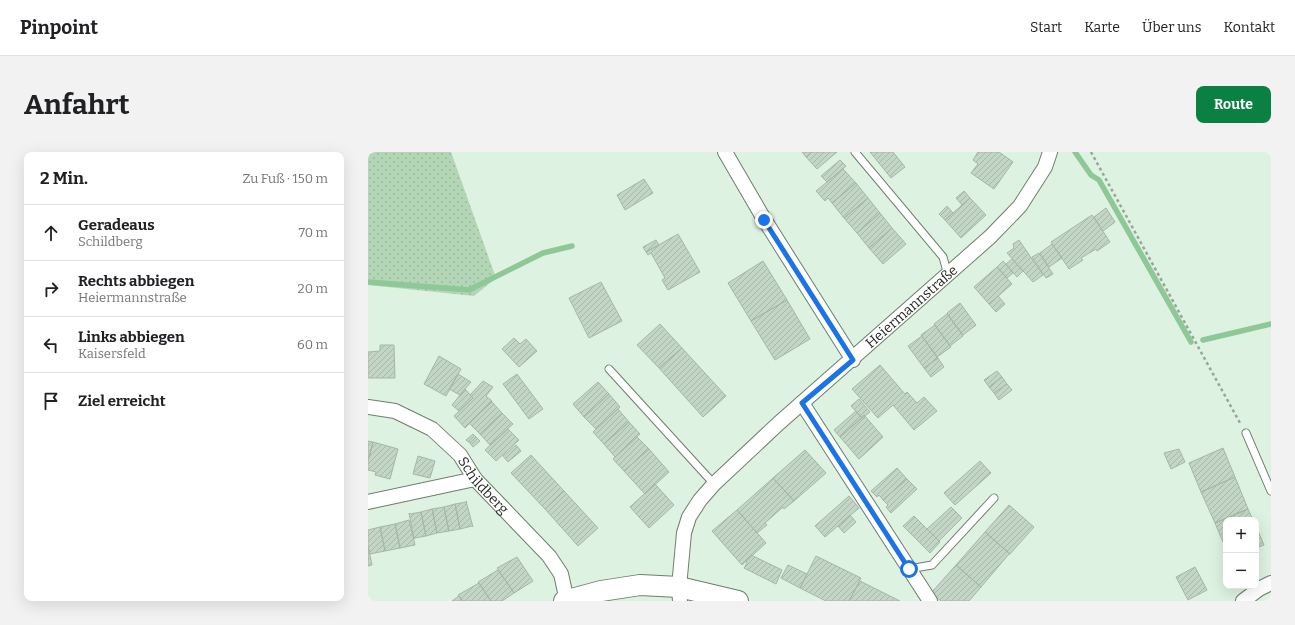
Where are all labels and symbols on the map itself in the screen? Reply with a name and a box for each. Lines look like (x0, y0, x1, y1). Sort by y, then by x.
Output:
route end (755, 211, 773, 229)
street label: Heiermannstraße (862, 262, 961, 352)
street label: Schildberg (454, 454, 512, 518)
route start (900, 560, 918, 578)

